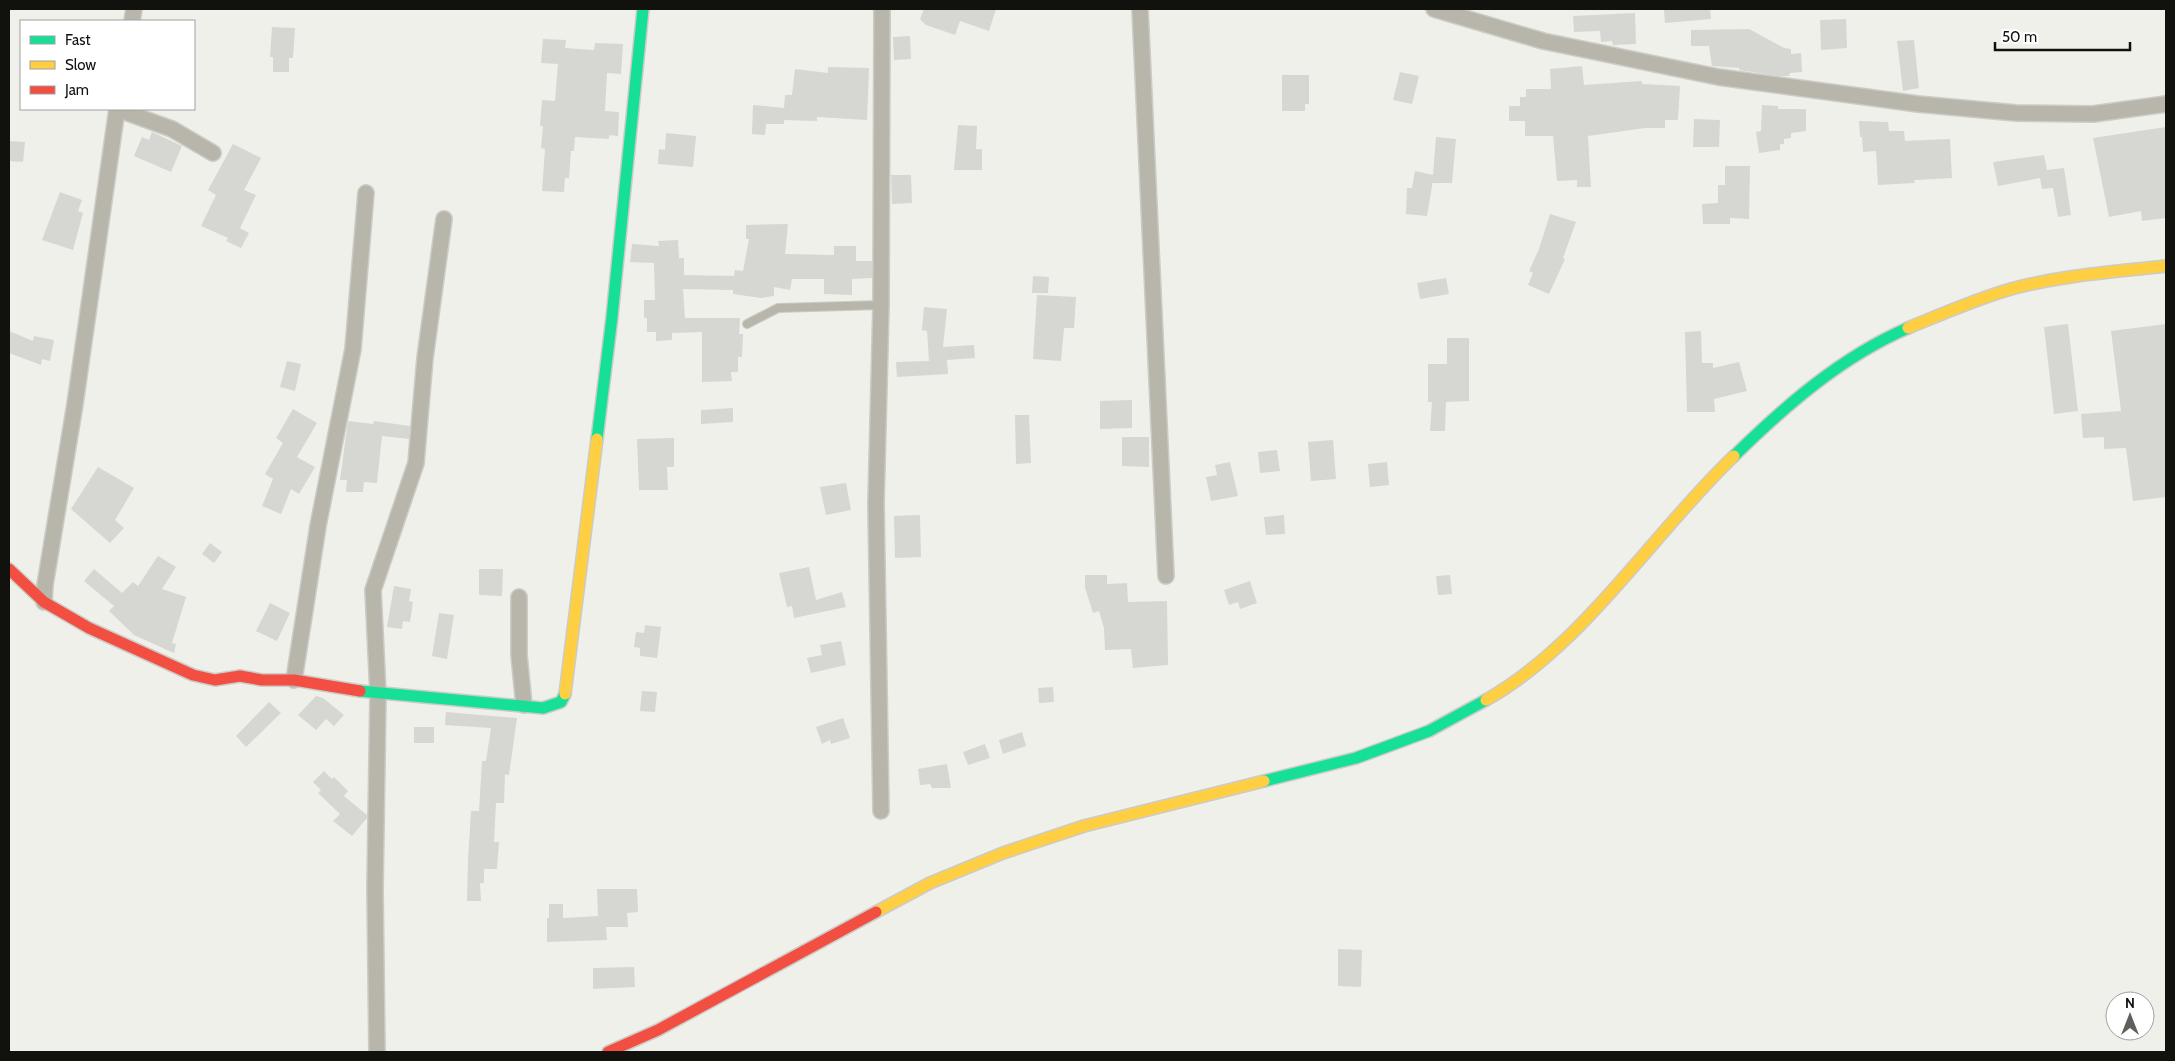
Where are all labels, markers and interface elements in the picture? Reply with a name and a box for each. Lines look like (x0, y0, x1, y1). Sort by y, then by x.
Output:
legend (20, 20, 195, 110)
scale bar (1995, 20, 2130, 52)
text: 50 m (2002, 28, 2037, 46)
text: Fast (65, 31, 90, 49)
text: Slow (65, 56, 96, 74)
text: Jam (64, 81, 89, 99)
north arrow (2105, 991, 2155, 1041)
text: N (2125, 994, 2135, 1012)

